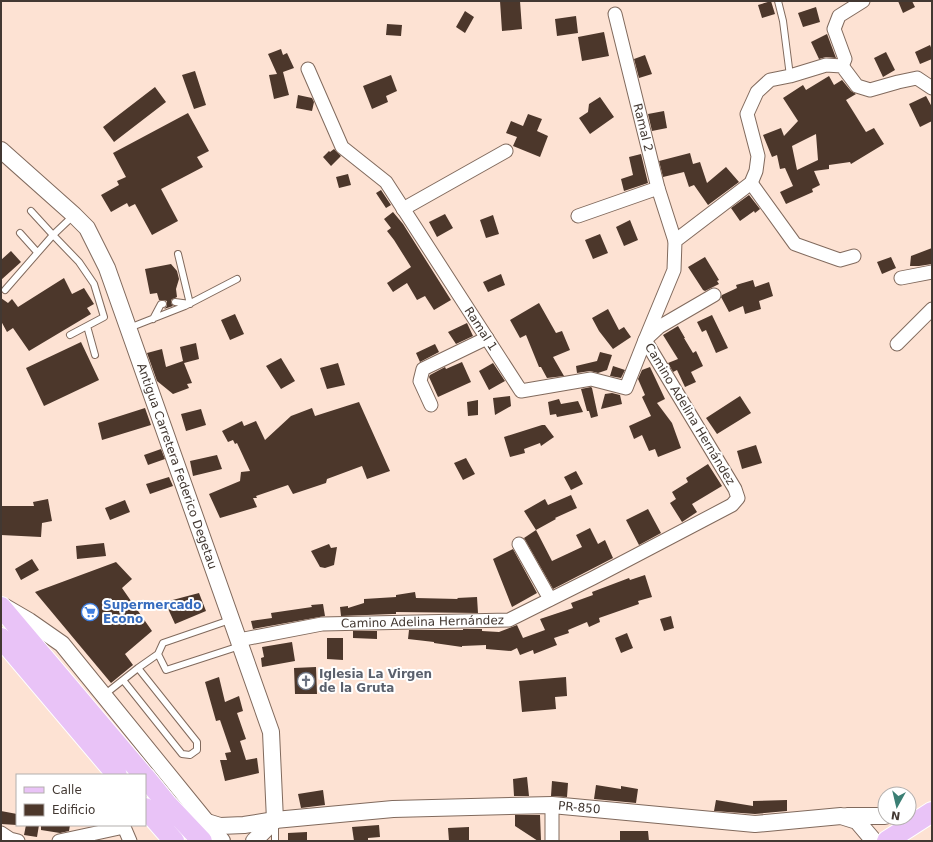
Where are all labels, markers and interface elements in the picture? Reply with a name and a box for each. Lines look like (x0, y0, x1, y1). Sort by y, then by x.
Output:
street label: Ramal 2 (630, 102, 656, 153)
street label: Ramal 1 (462, 304, 500, 353)
street label: Camino Adelina Hernández (642, 341, 738, 487)
street label: Antigua Carretera Federico Degetau (134, 361, 220, 571)
place label: Supermercado Econo (103, 598, 201, 626)
supermarket icon: Supermercado Econo (80, 602, 100, 622)
street label: Camino Adelina Hernández (341, 613, 504, 631)
place label: Iglesia La Virgen de la Gruta (319, 667, 432, 695)
church icon: Iglesia La Virgen de la Gruta (296, 671, 316, 691)
legend (16, 774, 146, 826)
text: Calle (52, 783, 82, 797)
north arrow (877, 786, 917, 826)
street label: PR-850 (558, 799, 601, 816)
text: Edificio (52, 803, 95, 817)
text: N (890, 808, 901, 822)

